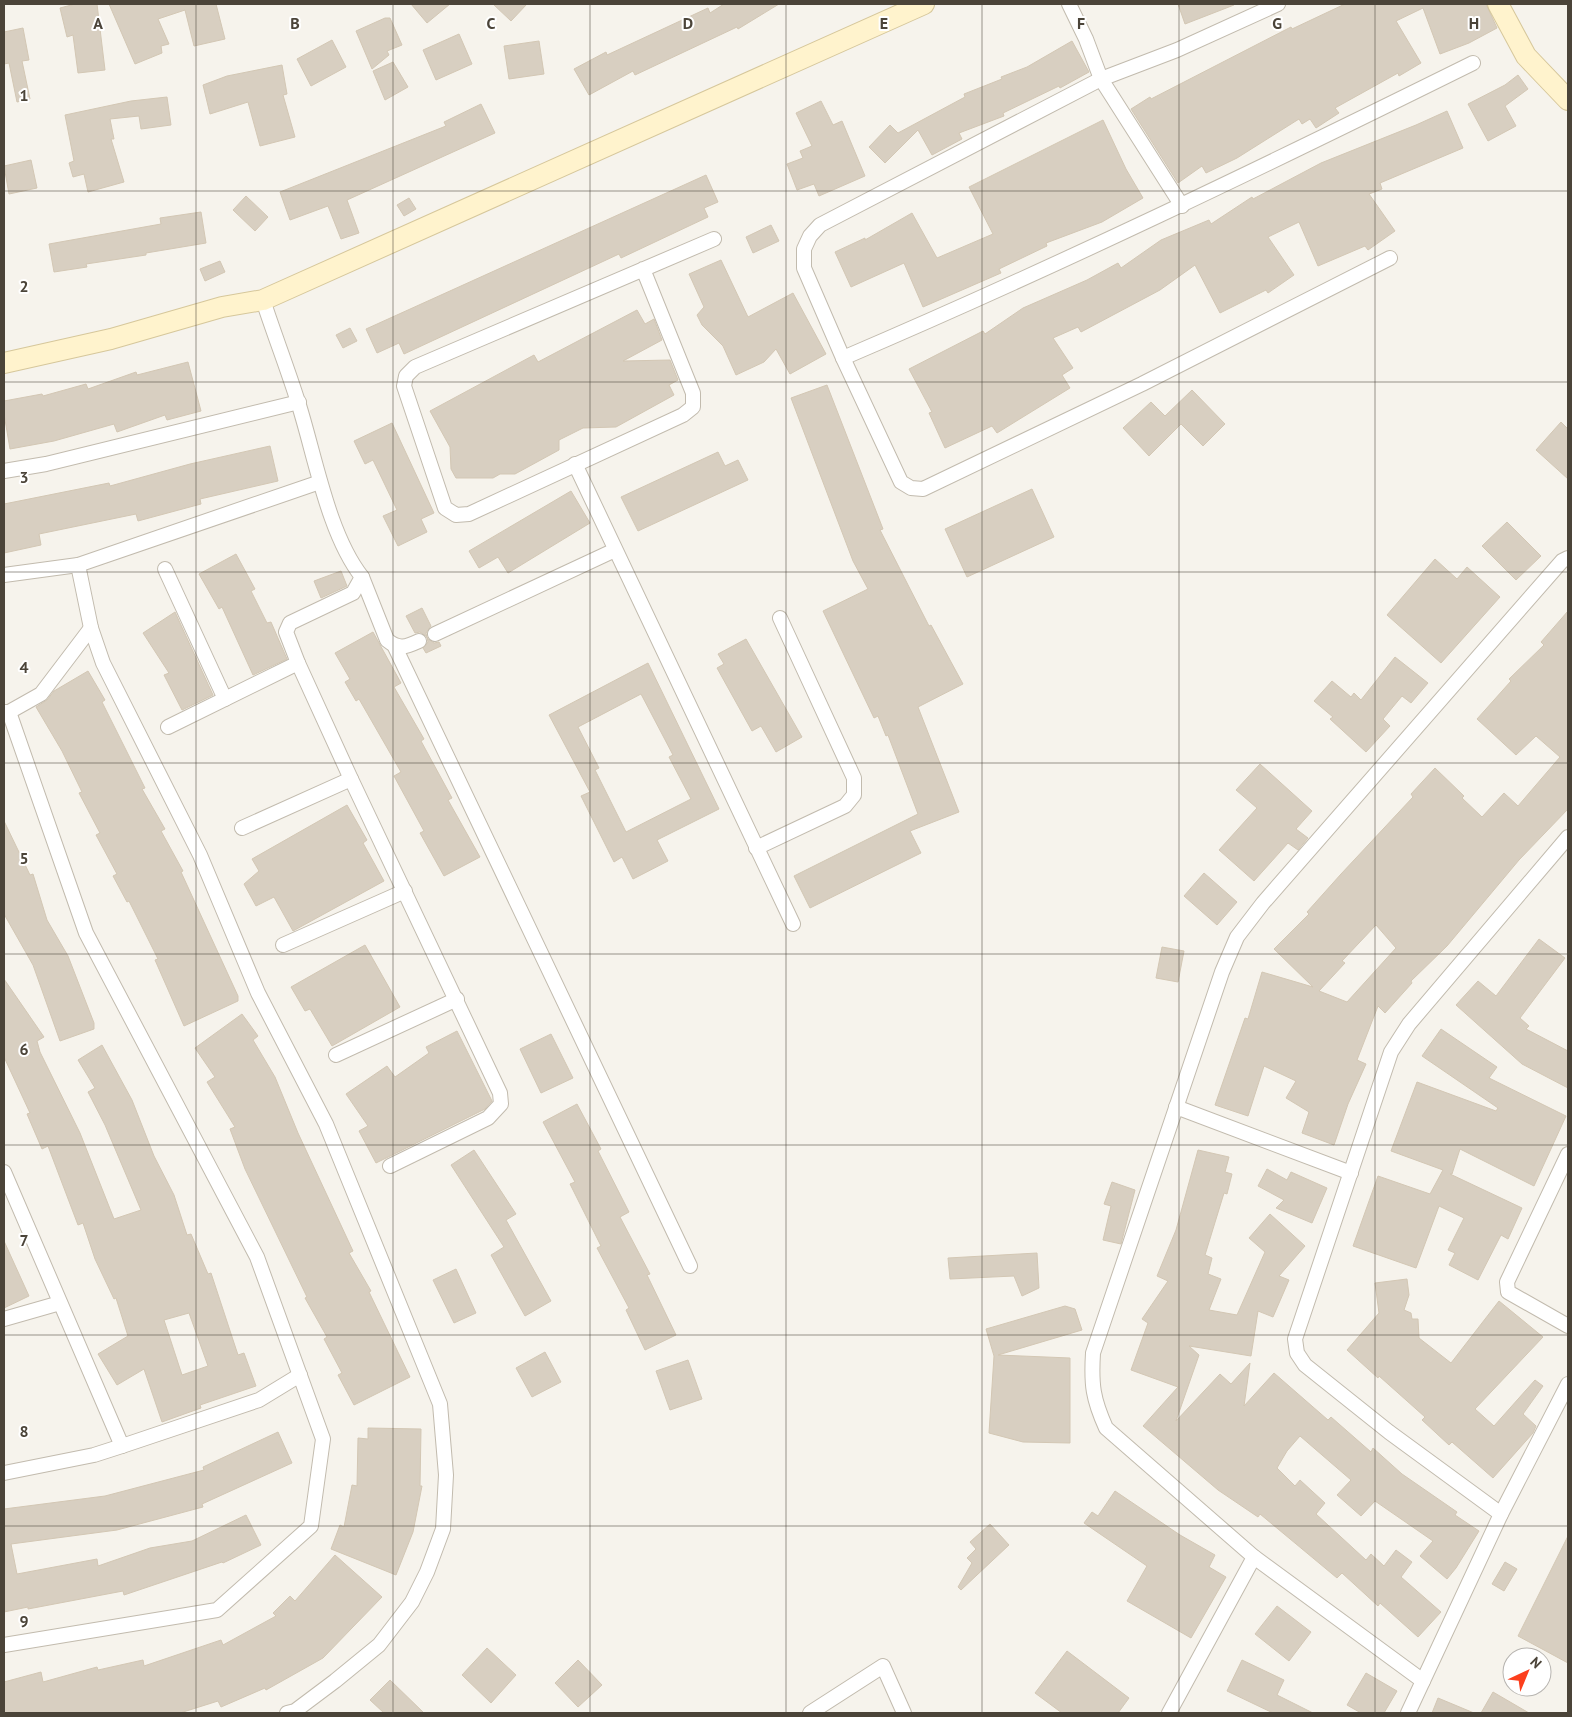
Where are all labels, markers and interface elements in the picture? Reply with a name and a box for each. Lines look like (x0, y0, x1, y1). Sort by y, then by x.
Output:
text: A (93, 13, 103, 33)
text: B (290, 13, 300, 33)
text: C (487, 13, 496, 33)
text: D (683, 13, 693, 33)
text: E (880, 13, 888, 33)
text: F (1077, 13, 1085, 33)
text: G (1272, 13, 1282, 33)
text: H (1469, 13, 1479, 33)
text: 1 (19, 85, 29, 105)
text: 2 (19, 276, 29, 296)
text: 3 (19, 467, 29, 487)
text: 4 (19, 657, 29, 677)
text: 5 (19, 848, 29, 868)
text: 6 (19, 1039, 29, 1059)
text: 7 (19, 1230, 29, 1250)
text: 8 (19, 1421, 29, 1441)
text: 9 (19, 1611, 29, 1631)
north arrow (1502, 1647, 1552, 1697)
text: N (1526, 1653, 1546, 1672)

